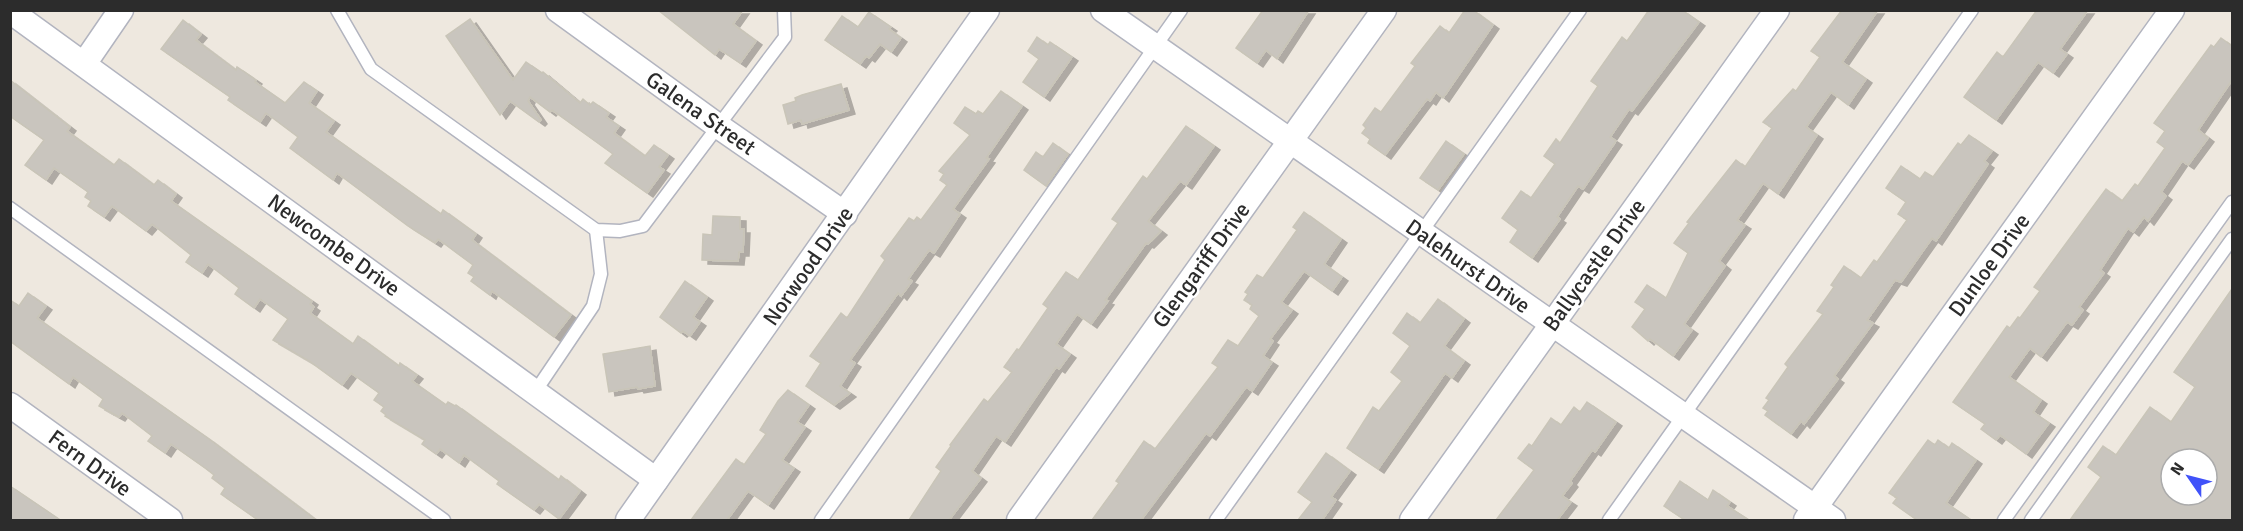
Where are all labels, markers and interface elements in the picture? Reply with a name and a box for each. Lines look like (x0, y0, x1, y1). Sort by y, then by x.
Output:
street label: Galena Street (641, 65, 761, 161)
street label: Newcombe Drive (262, 188, 406, 302)
street label: Ballycastle Drive (1537, 194, 1651, 336)
street label: Glengariff Drive (1146, 197, 1256, 333)
street label: Norwood Drive (757, 201, 859, 331)
street label: Dunloe Drive (1943, 208, 2035, 322)
street label: Dalehurst Drive (1400, 213, 1536, 319)
street label: Fern Drive (43, 424, 137, 502)
north arrow (2159, 447, 2219, 507)
text: N (2166, 459, 2189, 479)

